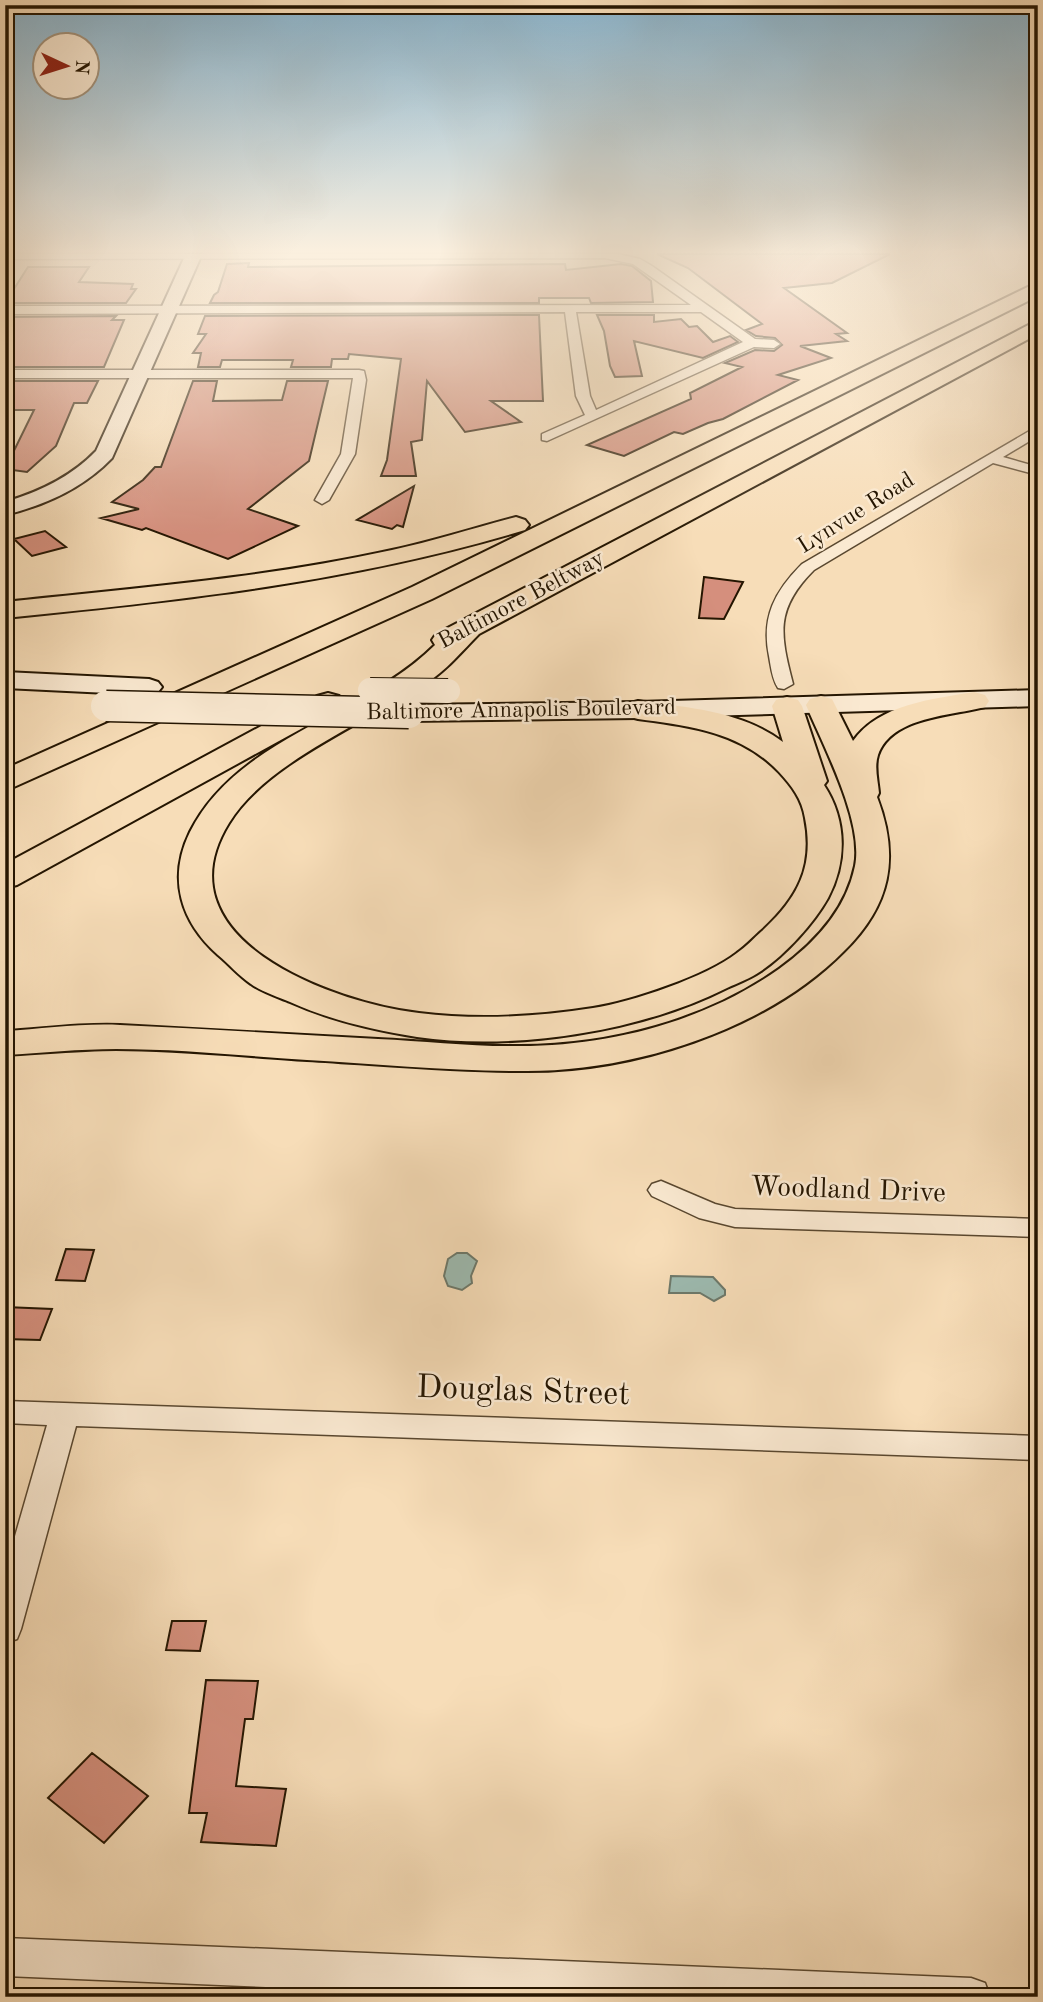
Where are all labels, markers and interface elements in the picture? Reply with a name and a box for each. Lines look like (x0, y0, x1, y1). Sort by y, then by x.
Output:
north arrow (32, 32, 102, 102)
text: N (70, 59, 90, 75)
street label: Lynvue Road (794, 468, 918, 558)
street label: Baltimore Beltway (434, 546, 608, 654)
street label: Baltimore Annapolis Boulevard (366, 696, 676, 724)
street label: Woodland Drive (750, 1174, 946, 1208)
street label: Douglas Street (416, 1372, 630, 1412)

